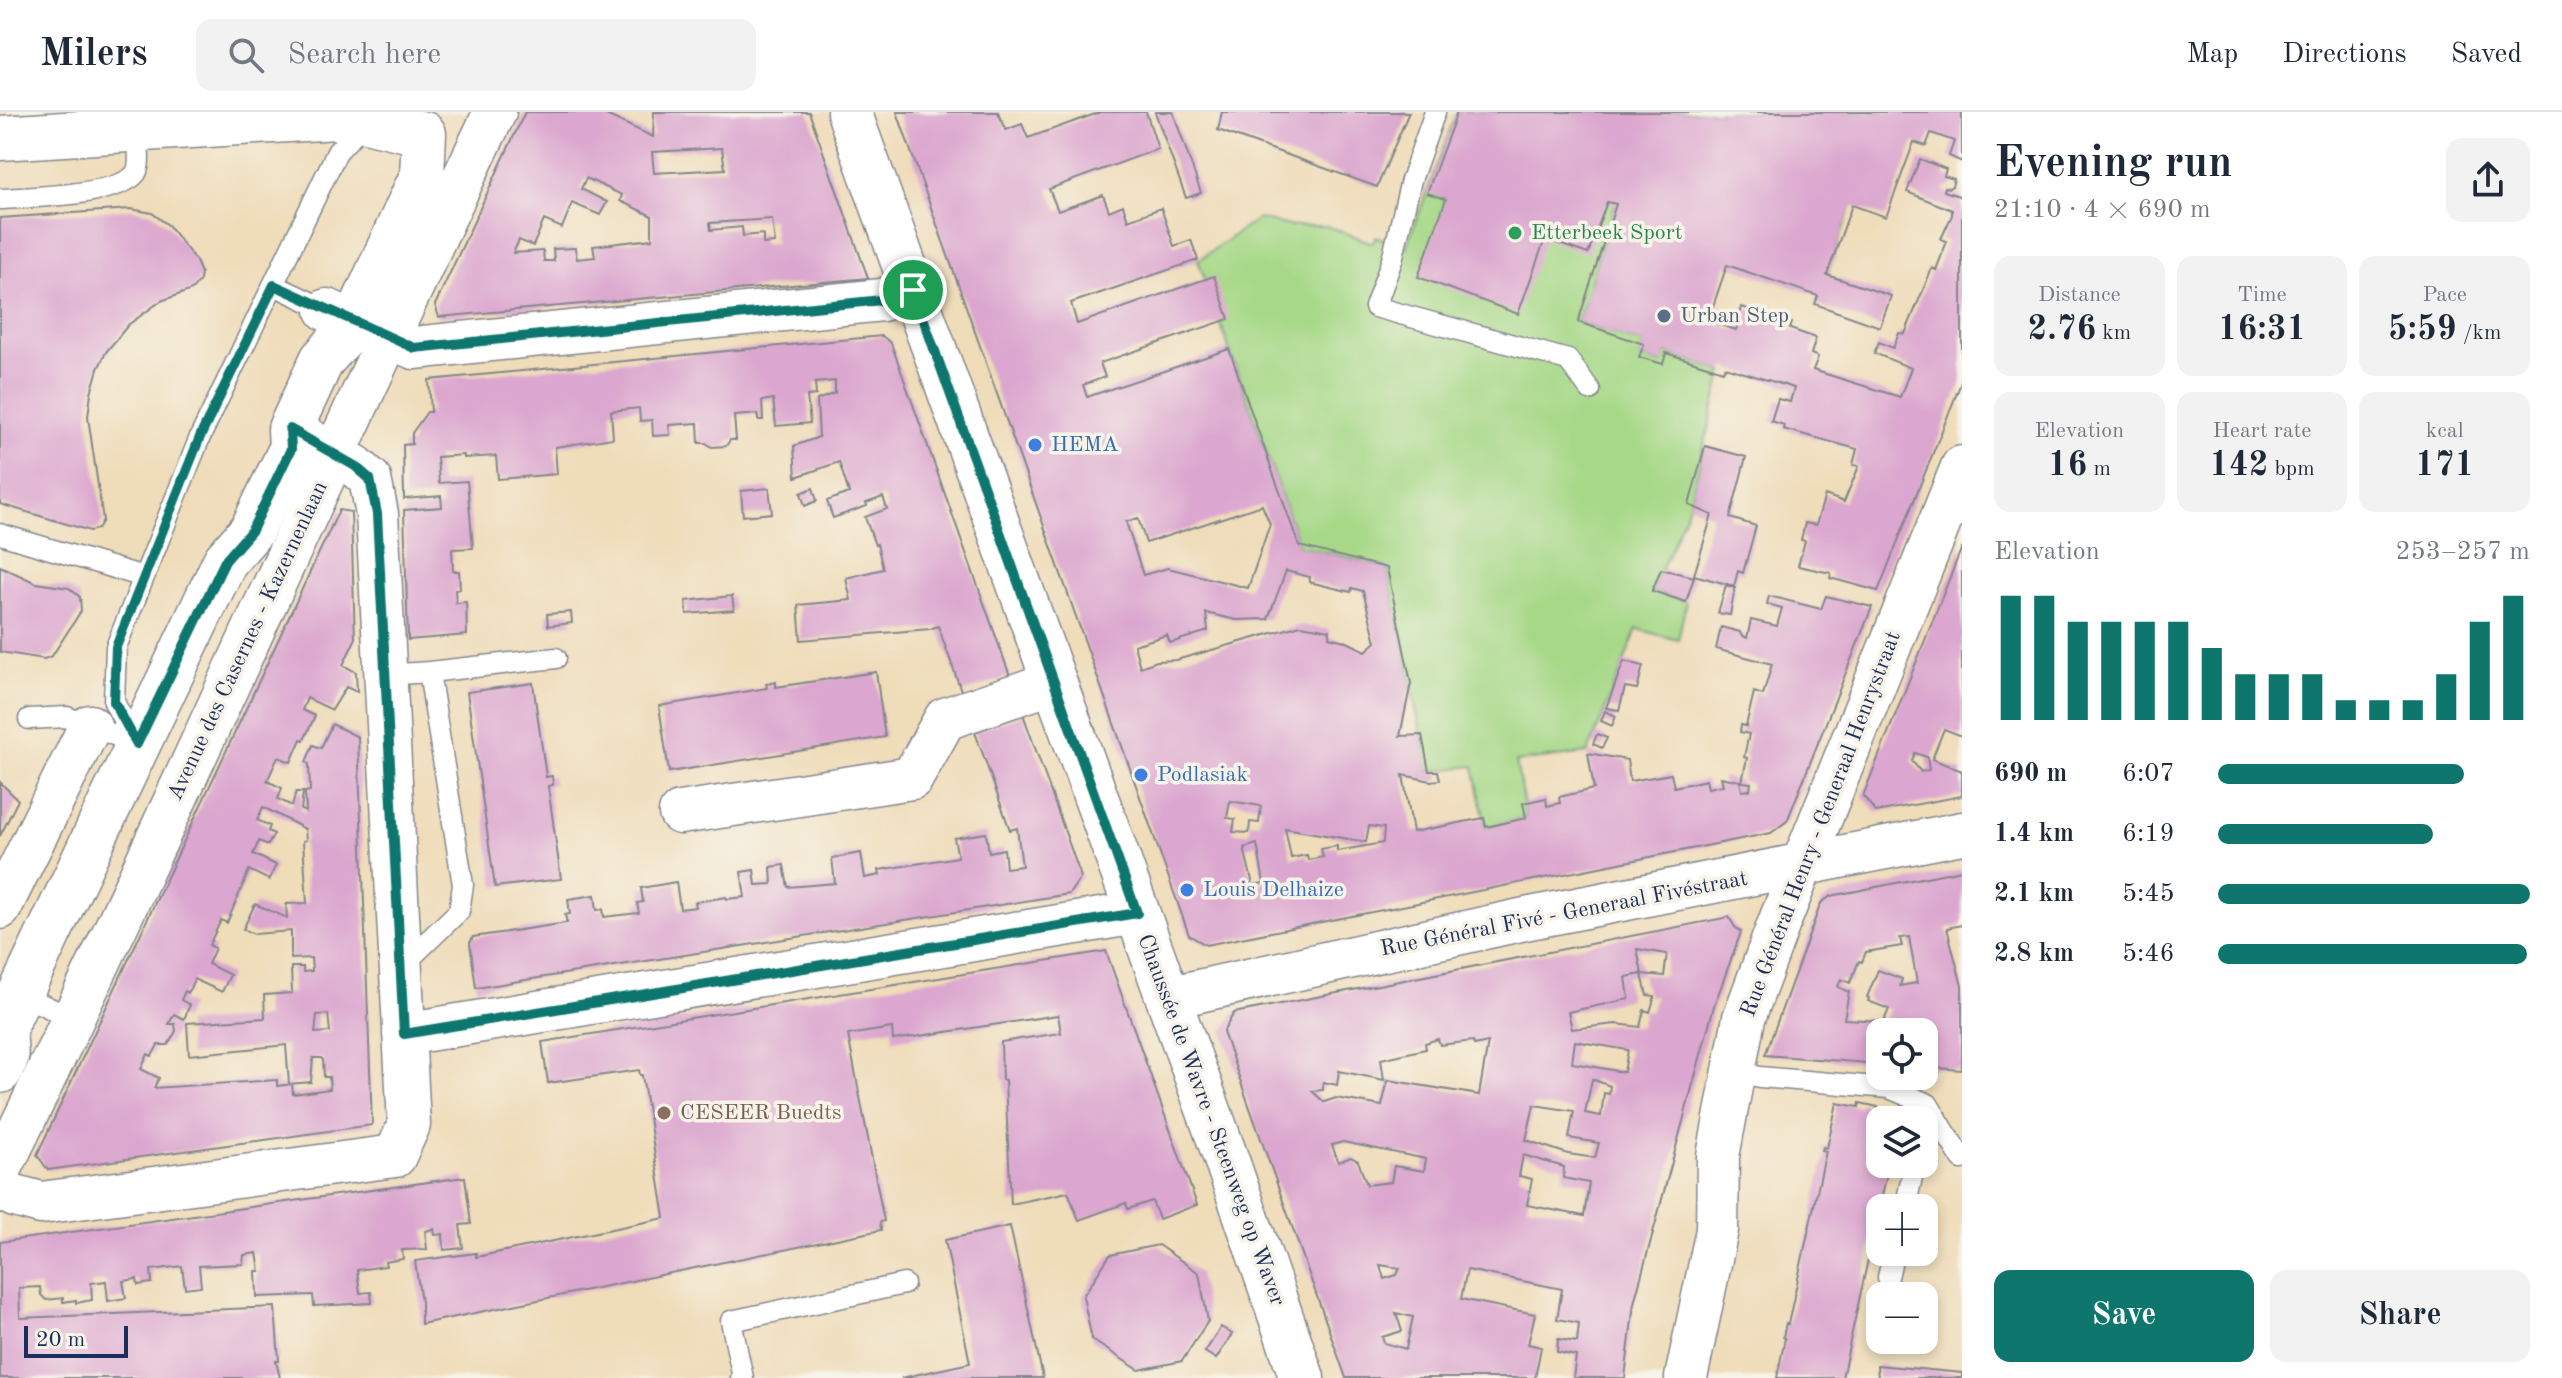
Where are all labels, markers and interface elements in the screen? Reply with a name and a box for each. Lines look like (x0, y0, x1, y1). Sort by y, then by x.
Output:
search box (196, 19, 756, 91)
icon: search (224, 33, 268, 77)
text: Milers (40, 36, 148, 74)
text: Search here (288, 40, 441, 70)
text: Map (2186, 41, 2238, 69)
text: Directions (2282, 41, 2407, 69)
text: Saved (2451, 41, 2522, 69)
button: share (2446, 138, 2530, 222)
text: Evening run (1994, 142, 2232, 186)
text: 21:10 · 4 × 690 m (1994, 197, 2211, 223)
place label: Etterbeek Sport (1531, 222, 1683, 244)
marker: Etterbeek Sport (1506, 224, 1524, 242)
pin (879, 256, 947, 324)
icon: arrive (891, 268, 935, 312)
text: Distance (2038, 284, 2121, 306)
text: Time (2237, 284, 2287, 306)
text: Pace (2422, 284, 2467, 306)
place label: Urban Step (1680, 305, 1789, 327)
marker: Urban Step (1655, 307, 1673, 325)
text: 2.76 (2027, 313, 2096, 347)
text: 16:31 (2218, 313, 2306, 347)
text: 5:59 (2388, 313, 2457, 347)
text: km (2096, 322, 2131, 344)
text: /km (2457, 322, 2501, 344)
text: Elevation (2035, 420, 2124, 442)
text: Heart rate (2213, 420, 2311, 442)
text: kcal (2426, 420, 2464, 442)
place label: HEMA (1051, 434, 1119, 456)
marker: HEMA (1026, 436, 1044, 454)
text: 16 (2048, 449, 2087, 483)
text: 142 (2209, 449, 2268, 483)
text: 171 (2415, 449, 2474, 483)
text: m (2087, 458, 2111, 480)
text: bpm (2268, 458, 2315, 480)
street label: Avenue des Casernes - Kazernenlaan (164, 478, 332, 804)
text: Elevation (1994, 539, 2100, 565)
text: 253–257 m (2395, 539, 2530, 565)
street label: Rue Général Henry - Generaal Henrystraat (1737, 628, 1905, 1020)
text: 690 m (1994, 761, 2067, 787)
text: 6:07 (2122, 761, 2175, 787)
place label: Podlasiak (1157, 764, 1248, 786)
marker: Podlasiak (1132, 766, 1150, 784)
text: 1.4 km (1994, 821, 2074, 847)
text: 6:19 (2122, 821, 2175, 847)
street label: Rue Général Fivé - Generaal Fivéstraat (1378, 868, 1750, 960)
place label: Louis Delhaize (1203, 879, 1344, 901)
marker: Louis Delhaize (1178, 881, 1196, 899)
text: 2.1 km (1994, 881, 2074, 907)
text: 5:45 (2122, 881, 2175, 907)
street label: Chaussée de Wavre - Steenweg op Waver (1133, 931, 1289, 1309)
text: 2.8 km (1994, 941, 2074, 967)
text: 5:46 (2122, 941, 2175, 967)
map controls (1866, 1018, 1938, 1354)
button: locate (1866, 1018, 1938, 1090)
place label: CESEER Buedts (680, 1102, 842, 1124)
marker: CESEER Buedts (655, 1104, 673, 1122)
button: layers (1866, 1106, 1938, 1178)
button: + (1866, 1194, 1938, 1266)
button: Save (1994, 1270, 2254, 1362)
button: Share (2270, 1270, 2530, 1362)
button: − (1866, 1282, 1938, 1354)
scale bar (24, 1322, 128, 1358)
text: 20 m (36, 1329, 85, 1351)

